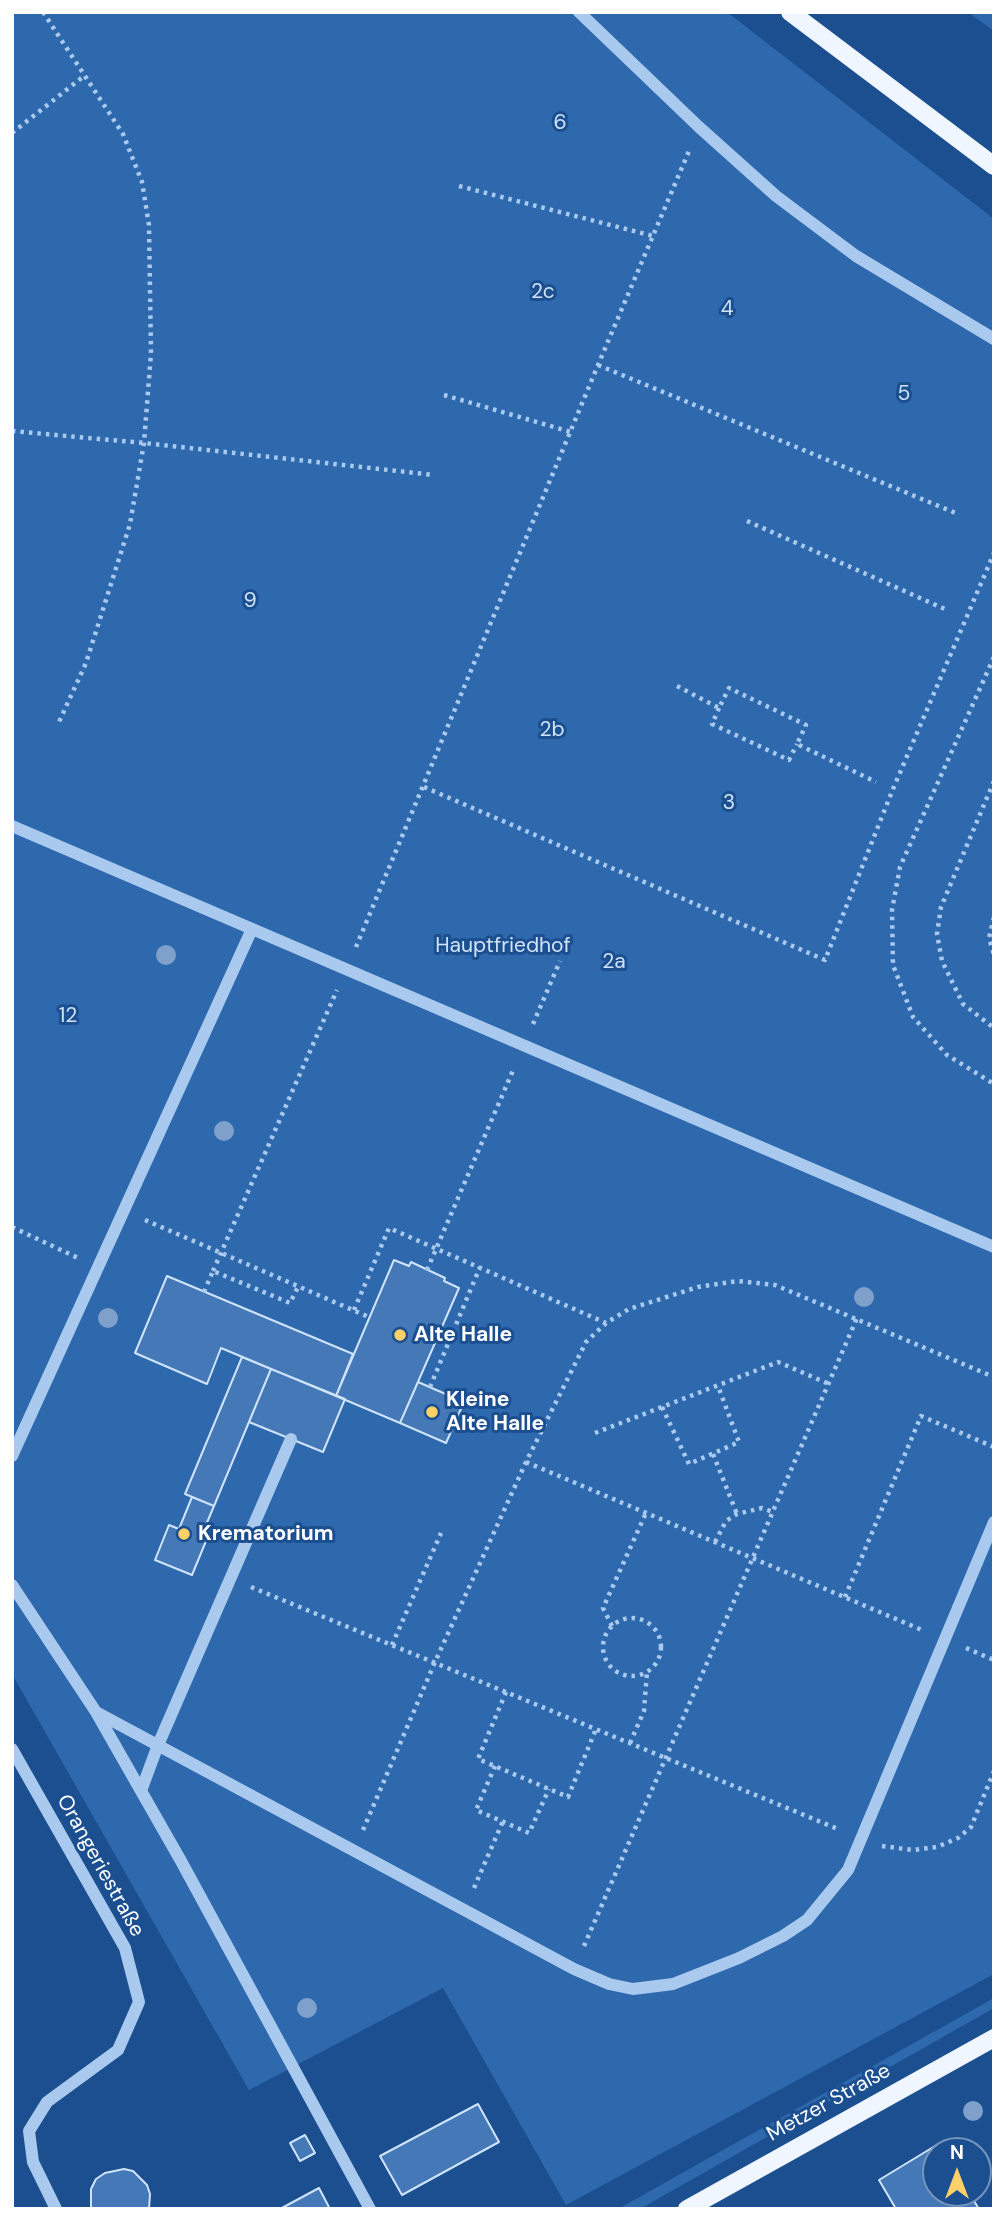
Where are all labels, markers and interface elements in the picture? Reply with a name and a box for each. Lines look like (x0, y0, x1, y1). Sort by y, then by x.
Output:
park label: 6 (553, 110, 567, 136)
park label: 2c (531, 279, 555, 305)
park label: 4 (721, 296, 733, 322)
park label: 5 (898, 381, 910, 407)
park label: 9 (243, 588, 257, 614)
park label: 2b (539, 717, 565, 743)
park label: 3 (723, 790, 735, 816)
park label: Hauptfriedhof (435, 933, 571, 959)
park label: 2a (602, 949, 626, 975)
park label: 12 (59, 1003, 77, 1029)
place label: Alte Halle (414, 1322, 512, 1348)
marker: Alte Halle (392, 1327, 408, 1343)
place label: Kleine Alte Halle (446, 1387, 544, 1437)
marker: Kleine Alte Halle (424, 1404, 440, 1420)
place label: Krematorium (198, 1521, 333, 1547)
marker: Krematorium (176, 1526, 192, 1542)
street label: Orangeriestraße (51, 1791, 149, 1941)
street label: Metzer Straße (763, 2059, 895, 2147)
north arrow (922, 2137, 992, 2207)
text: N (950, 2140, 964, 2165)

